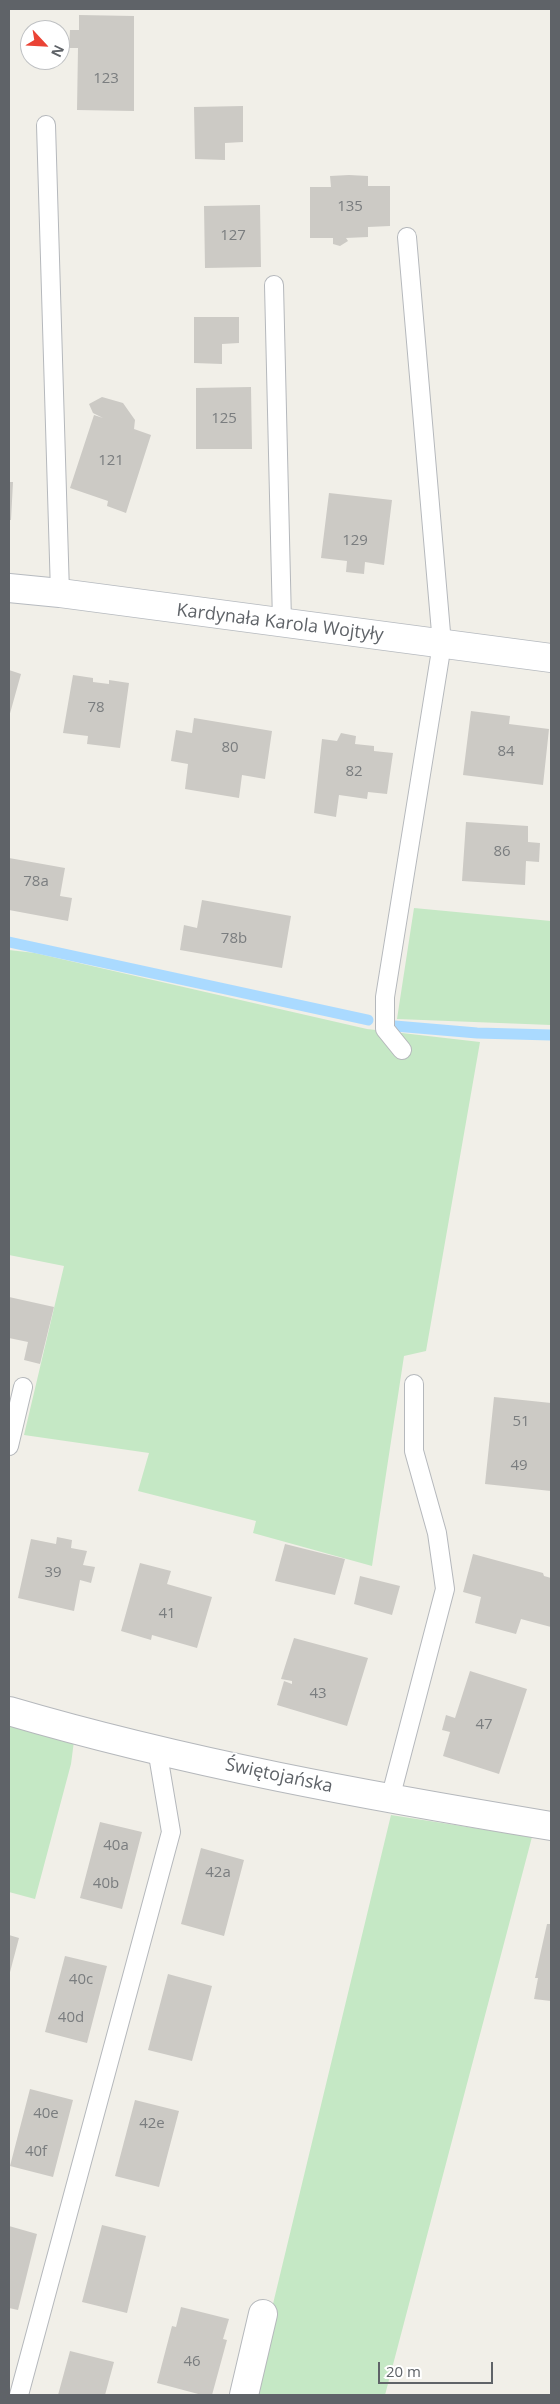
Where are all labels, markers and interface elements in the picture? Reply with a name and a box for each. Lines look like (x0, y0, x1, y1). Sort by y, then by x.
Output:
north arrow (20, 20, 70, 70)
text: N (47, 42, 69, 60)
house number: 123 (93, 70, 119, 88)
house number: 135 (337, 198, 363, 216)
house number: 127 (220, 227, 246, 245)
house number: 125 (211, 410, 237, 428)
house number: 121 (98, 452, 124, 470)
house number: 129 (342, 532, 368, 550)
street label: Kardynała Karola Wojtyły (175, 600, 385, 646)
house number: 78 (87, 699, 105, 717)
house number: 80 (221, 739, 239, 757)
house number: 84 (497, 743, 515, 761)
house number: 82 (345, 763, 363, 781)
house number: 86 (493, 843, 511, 861)
house number: 78a (23, 873, 49, 891)
house number: 78b (221, 930, 247, 948)
house number: 51 (512, 1413, 530, 1431)
house number: 49 (510, 1457, 528, 1475)
house number: 39 (44, 1564, 62, 1582)
house number: 41 (158, 1605, 176, 1623)
house number: 43 (309, 1685, 327, 1703)
house number: 47 (475, 1716, 493, 1734)
street label: Świętojańska (223, 1754, 335, 1798)
house number: 40a (103, 1837, 129, 1855)
house number: 42a (205, 1864, 231, 1882)
house number: 40b (93, 1875, 119, 1893)
house number: 40c (69, 1971, 93, 1989)
house number: 40d (58, 2009, 84, 2027)
house number: 40e (33, 2105, 59, 2123)
house number: 42e (139, 2115, 165, 2133)
house number: 40f (25, 2143, 47, 2161)
scale bar (380, 2352, 495, 2384)
house number: 46 (183, 2353, 201, 2371)
text: 20 m (386, 2361, 421, 2381)

